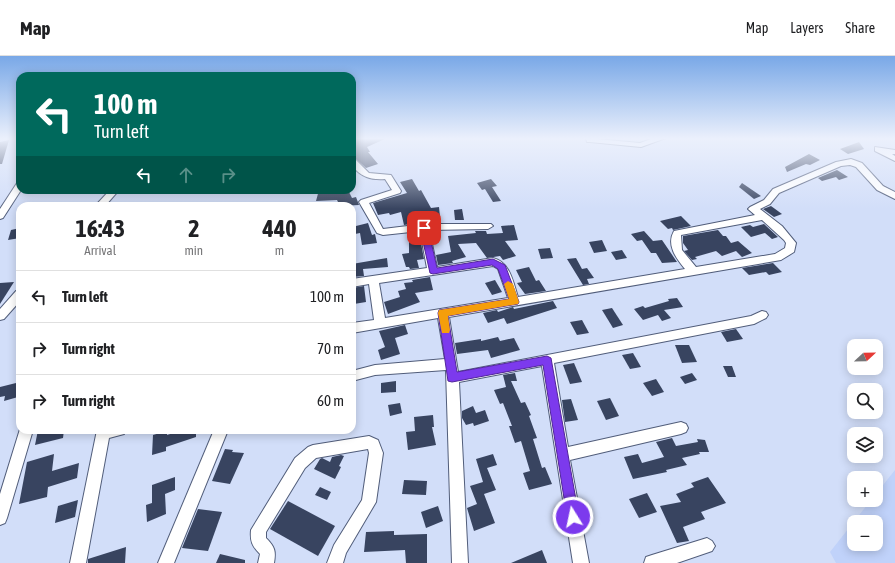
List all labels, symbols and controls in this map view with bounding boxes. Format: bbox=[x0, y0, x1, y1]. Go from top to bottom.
text: Map bbox=[20, 17, 51, 39]
text: Map bbox=[746, 20, 768, 36]
text: Layers bbox=[790, 20, 823, 36]
text: Share bbox=[845, 20, 875, 36]
icon: left bbox=[28, 88, 80, 140]
text: 100 m bbox=[94, 88, 157, 120]
text: Turn left bbox=[94, 121, 149, 142]
icon: left bbox=[133, 164, 155, 186]
icon: ahead bbox=[175, 164, 197, 186]
icon: right bbox=[217, 164, 239, 186]
pin bbox=[407, 211, 441, 245]
text: 16:43 bbox=[76, 215, 125, 242]
text: 2 bbox=[188, 215, 199, 242]
text: 440 bbox=[263, 215, 296, 242]
icon: arrive bbox=[413, 217, 435, 239]
text: Arrival bbox=[84, 243, 116, 258]
text: min bbox=[184, 243, 203, 258]
text: m bbox=[275, 243, 284, 258]
icon: left bbox=[28, 286, 50, 308]
text: Turn left bbox=[62, 288, 108, 305]
text: 100 m bbox=[310, 288, 344, 305]
icon: right bbox=[28, 338, 50, 360]
north arrow bbox=[847, 339, 883, 375]
map controls bbox=[847, 339, 883, 551]
text: Turn right bbox=[62, 340, 115, 357]
text: 70 m bbox=[317, 340, 344, 357]
button: search bbox=[847, 383, 883, 419]
icon: right bbox=[28, 390, 50, 412]
text: Turn right bbox=[62, 392, 115, 409]
text: 60 m bbox=[317, 392, 344, 409]
button: layers bbox=[847, 427, 883, 463]
button: + bbox=[847, 471, 883, 507]
position arrow bbox=[552, 496, 594, 538]
button: − bbox=[847, 515, 883, 551]

